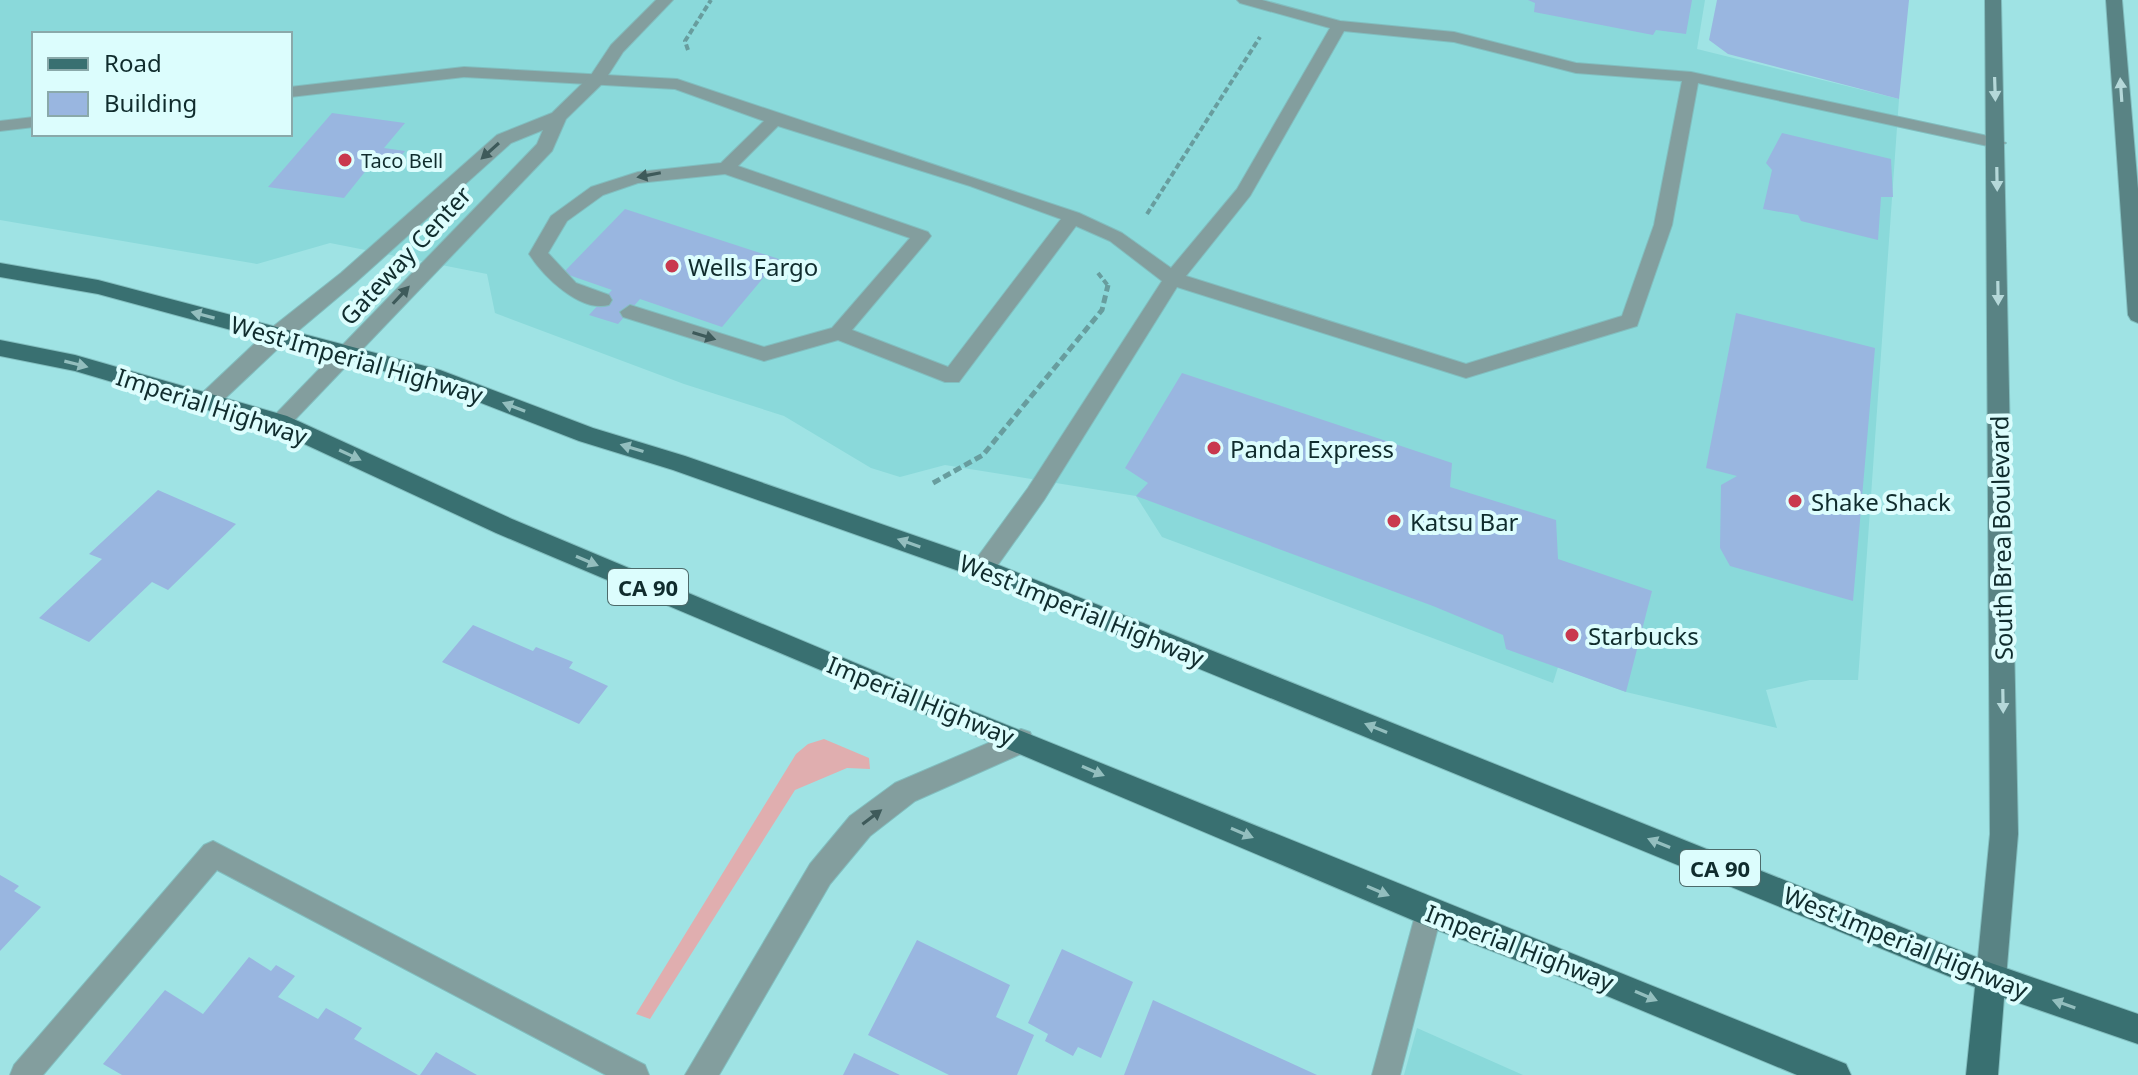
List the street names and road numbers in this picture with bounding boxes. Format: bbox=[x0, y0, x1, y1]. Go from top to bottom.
street label: Gateway Center bbox=[332, 178, 478, 332]
street label: West Imperial Highway bbox=[227, 307, 488, 411]
street label: Imperial Highway bbox=[112, 360, 312, 453]
street label: South Brea Boulevard bbox=[1982, 415, 2020, 661]
street label: West Imperial Highway bbox=[955, 546, 1210, 674]
road number: CA 90 bbox=[608, 569, 688, 605]
street label: Imperial Highway bbox=[823, 647, 1020, 753]
road number: CA 90 bbox=[1680, 850, 1760, 886]
street label: West Imperial Highway bbox=[1779, 878, 2034, 1006]
street label: Imperial Highway bbox=[1421, 896, 1620, 998]

